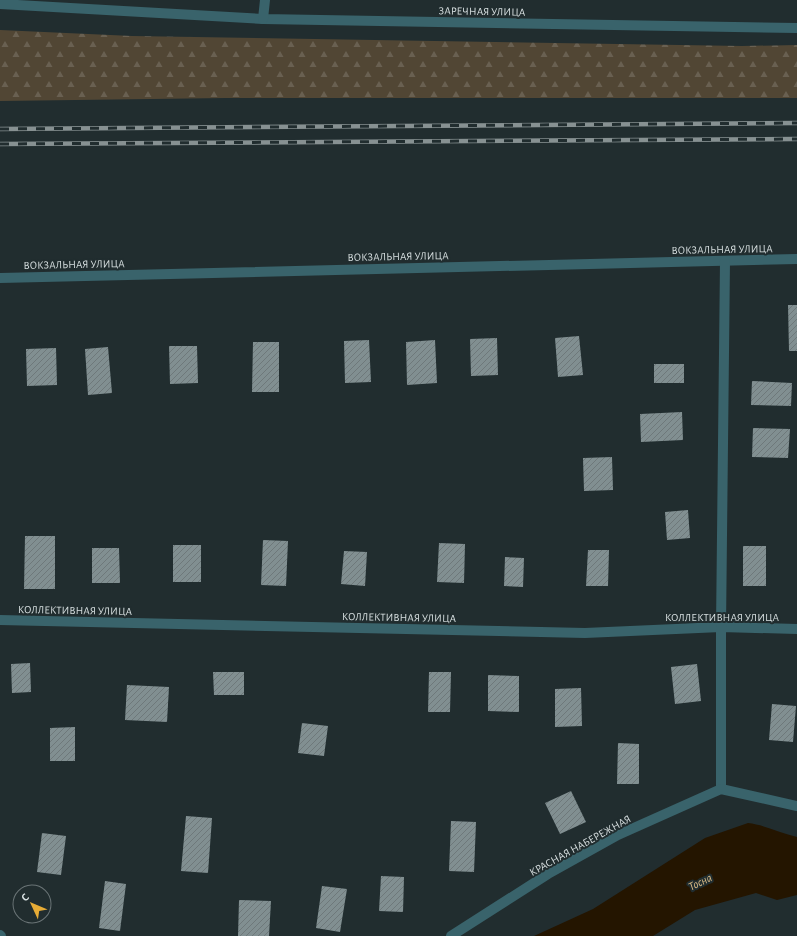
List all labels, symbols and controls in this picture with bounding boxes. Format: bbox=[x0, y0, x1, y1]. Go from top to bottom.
street label: ЗАРЕЧНАЯ УЛИЦА bbox=[439, 5, 526, 18]
street label: ВОКЗАЛЬНАЯ УЛИЦА bbox=[671, 243, 773, 256]
street label: ВОКЗАЛЬНАЯ УЛИЦА bbox=[347, 250, 449, 263]
street label: ВОКЗАЛЬНАЯ УЛИЦА bbox=[23, 258, 125, 271]
street label: КОЛЛЕКТИВНАЯ УЛИЦА bbox=[18, 604, 133, 617]
street label: КОЛЛЕКТИВНАЯ УЛИЦА bbox=[342, 611, 457, 624]
street label: КОЛЛЕКТИВНАЯ УЛИЦА bbox=[665, 612, 780, 623]
street label: КРАСНАЯ НАБЕРЕЖНАЯ bbox=[528, 813, 633, 878]
water label: Тосна bbox=[686, 871, 714, 893]
north arrow bbox=[12, 884, 52, 924]
text: С bbox=[19, 891, 31, 903]

